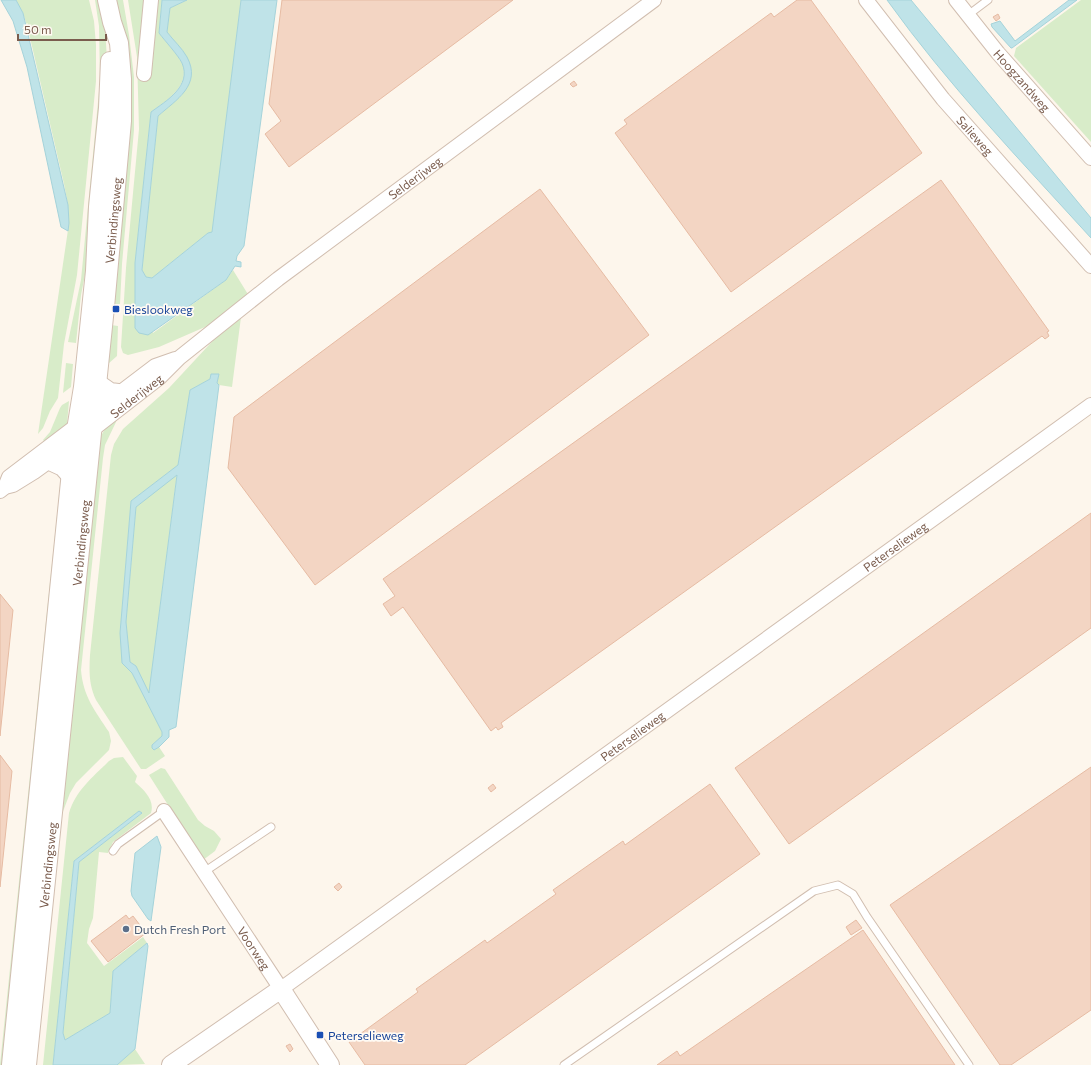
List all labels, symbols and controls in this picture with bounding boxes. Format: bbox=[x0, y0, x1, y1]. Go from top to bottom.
scale bar bbox=[18, 16, 106, 42]
text: 50 m bbox=[24, 22, 52, 36]
street label: Hoogzandweg bbox=[991, 46, 1054, 115]
street label: Salieweg bbox=[954, 113, 997, 158]
street label: Selderijweg bbox=[385, 153, 445, 202]
street label: Verbindingsweg bbox=[102, 176, 124, 264]
place label: Bieslookweg bbox=[124, 302, 193, 316]
marker: Bieslookweg bbox=[111, 304, 121, 314]
street label: Selderijweg bbox=[107, 371, 166, 420]
street label: Verbindingsweg bbox=[69, 498, 92, 587]
street label: Peterselieweg bbox=[860, 518, 930, 574]
street label: Peterselieweg bbox=[597, 708, 667, 764]
street label: Verbindingsweg bbox=[36, 821, 59, 909]
place label: Dutch Fresh Port bbox=[134, 922, 226, 936]
marker: Dutch Fresh Port bbox=[121, 924, 131, 934]
street label: Voorweg bbox=[235, 924, 274, 973]
place label: Peterselieweg bbox=[328, 1028, 404, 1042]
marker: Peterselieweg bbox=[315, 1030, 325, 1040]

